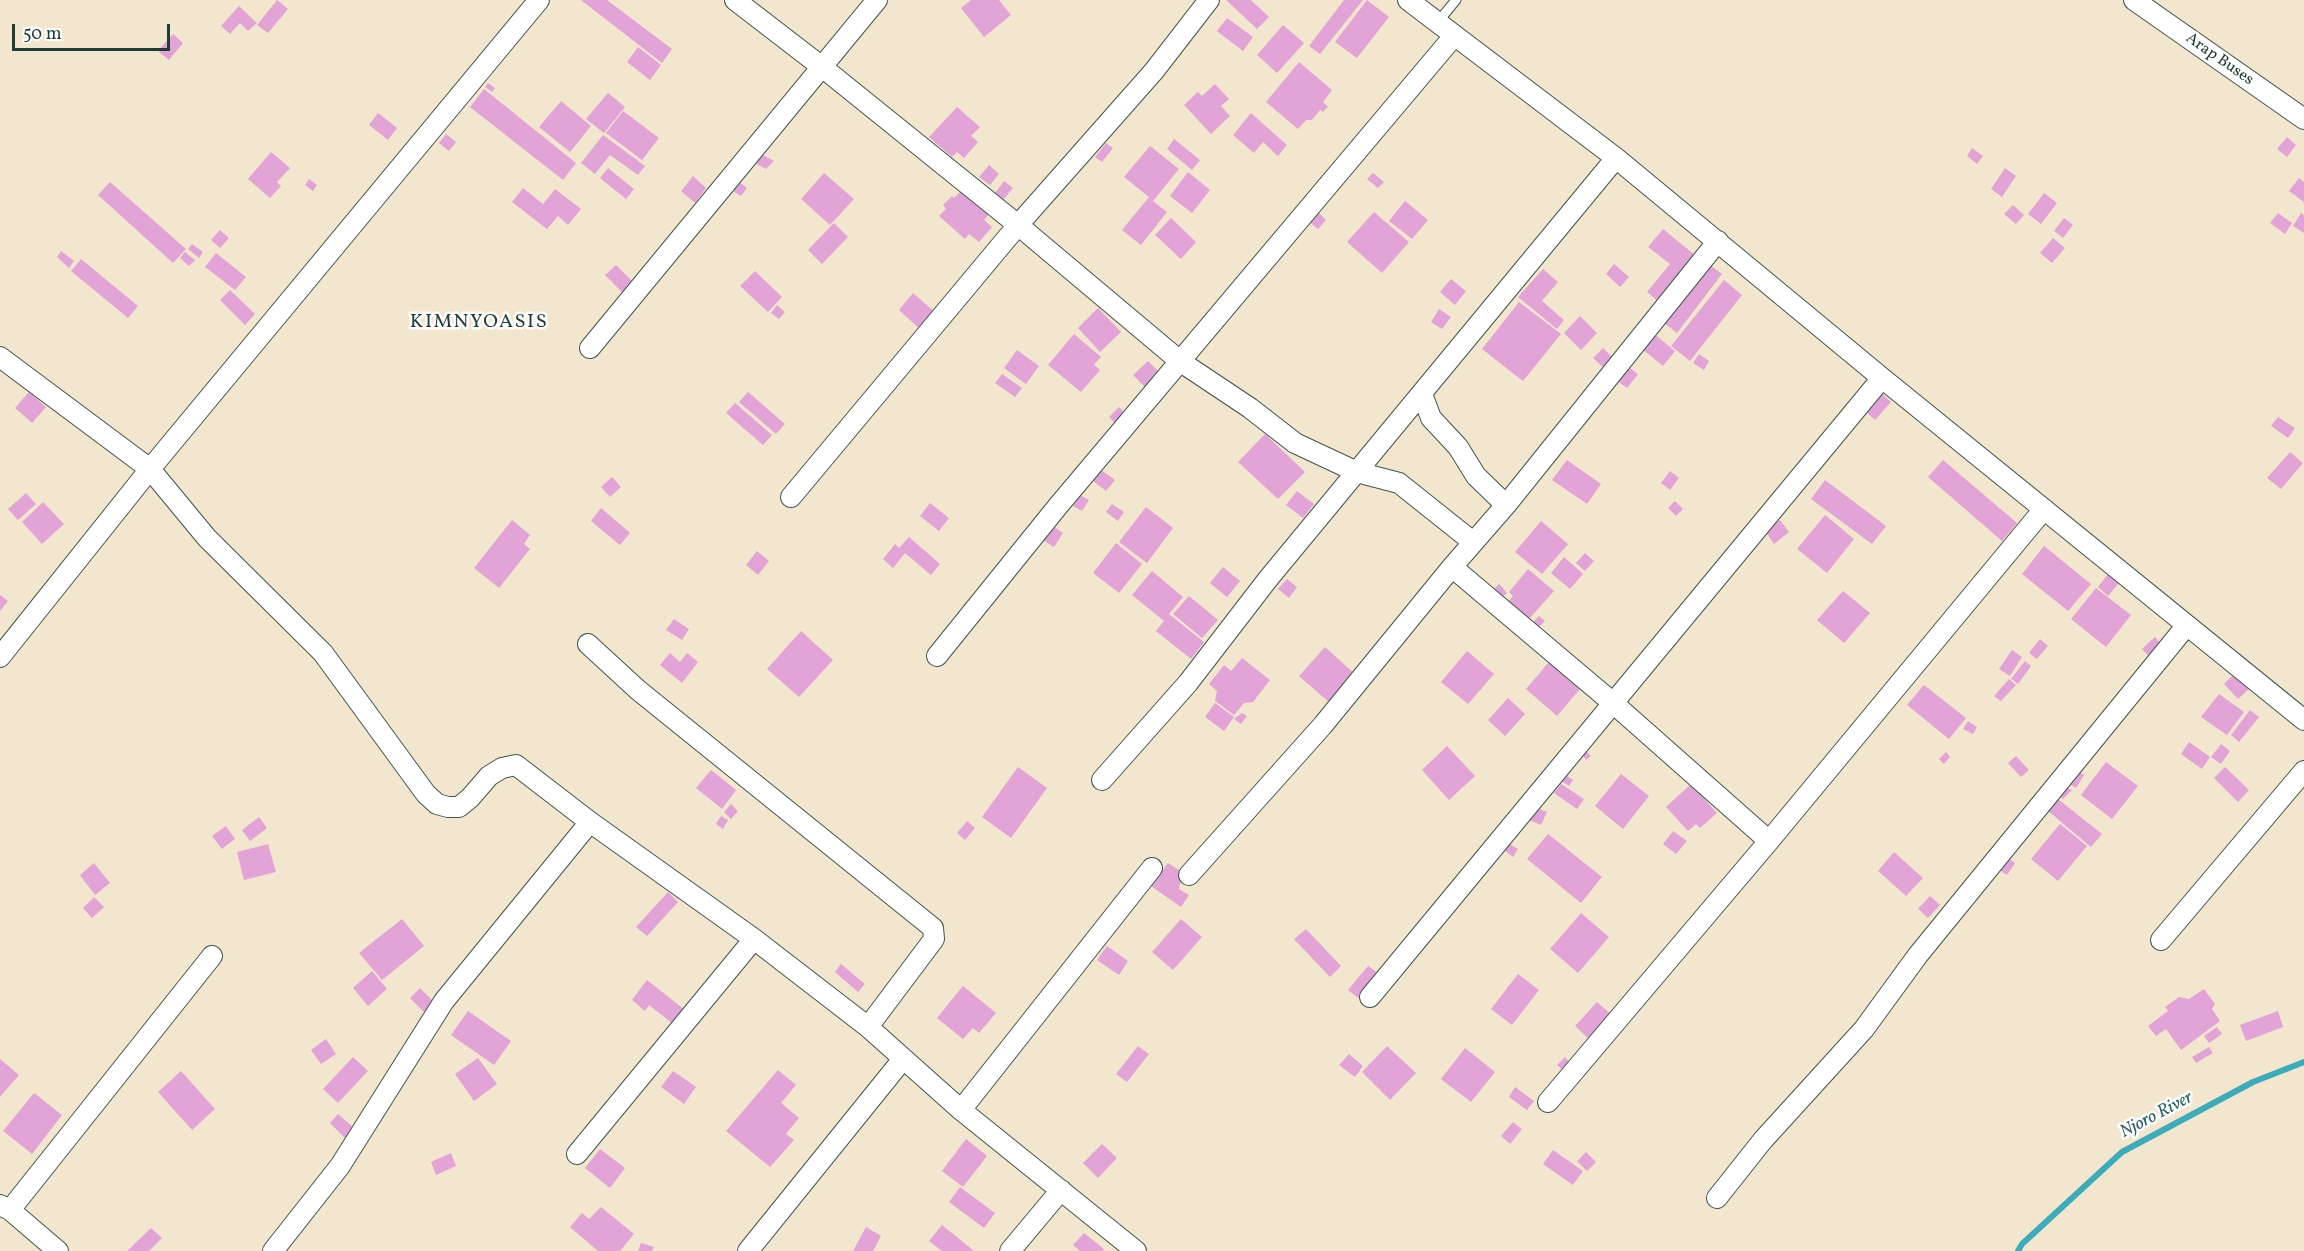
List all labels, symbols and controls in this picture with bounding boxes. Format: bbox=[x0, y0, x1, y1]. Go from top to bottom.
scale bar bbox=[15, 12, 172, 50]
text: 50 m bbox=[23, 22, 62, 47]
street label: Arap Buses bbox=[2181, 30, 2257, 90]
district label: KIMNYOASIS bbox=[410, 311, 548, 335]
water label: Njoro River bbox=[2117, 1088, 2197, 1144]

